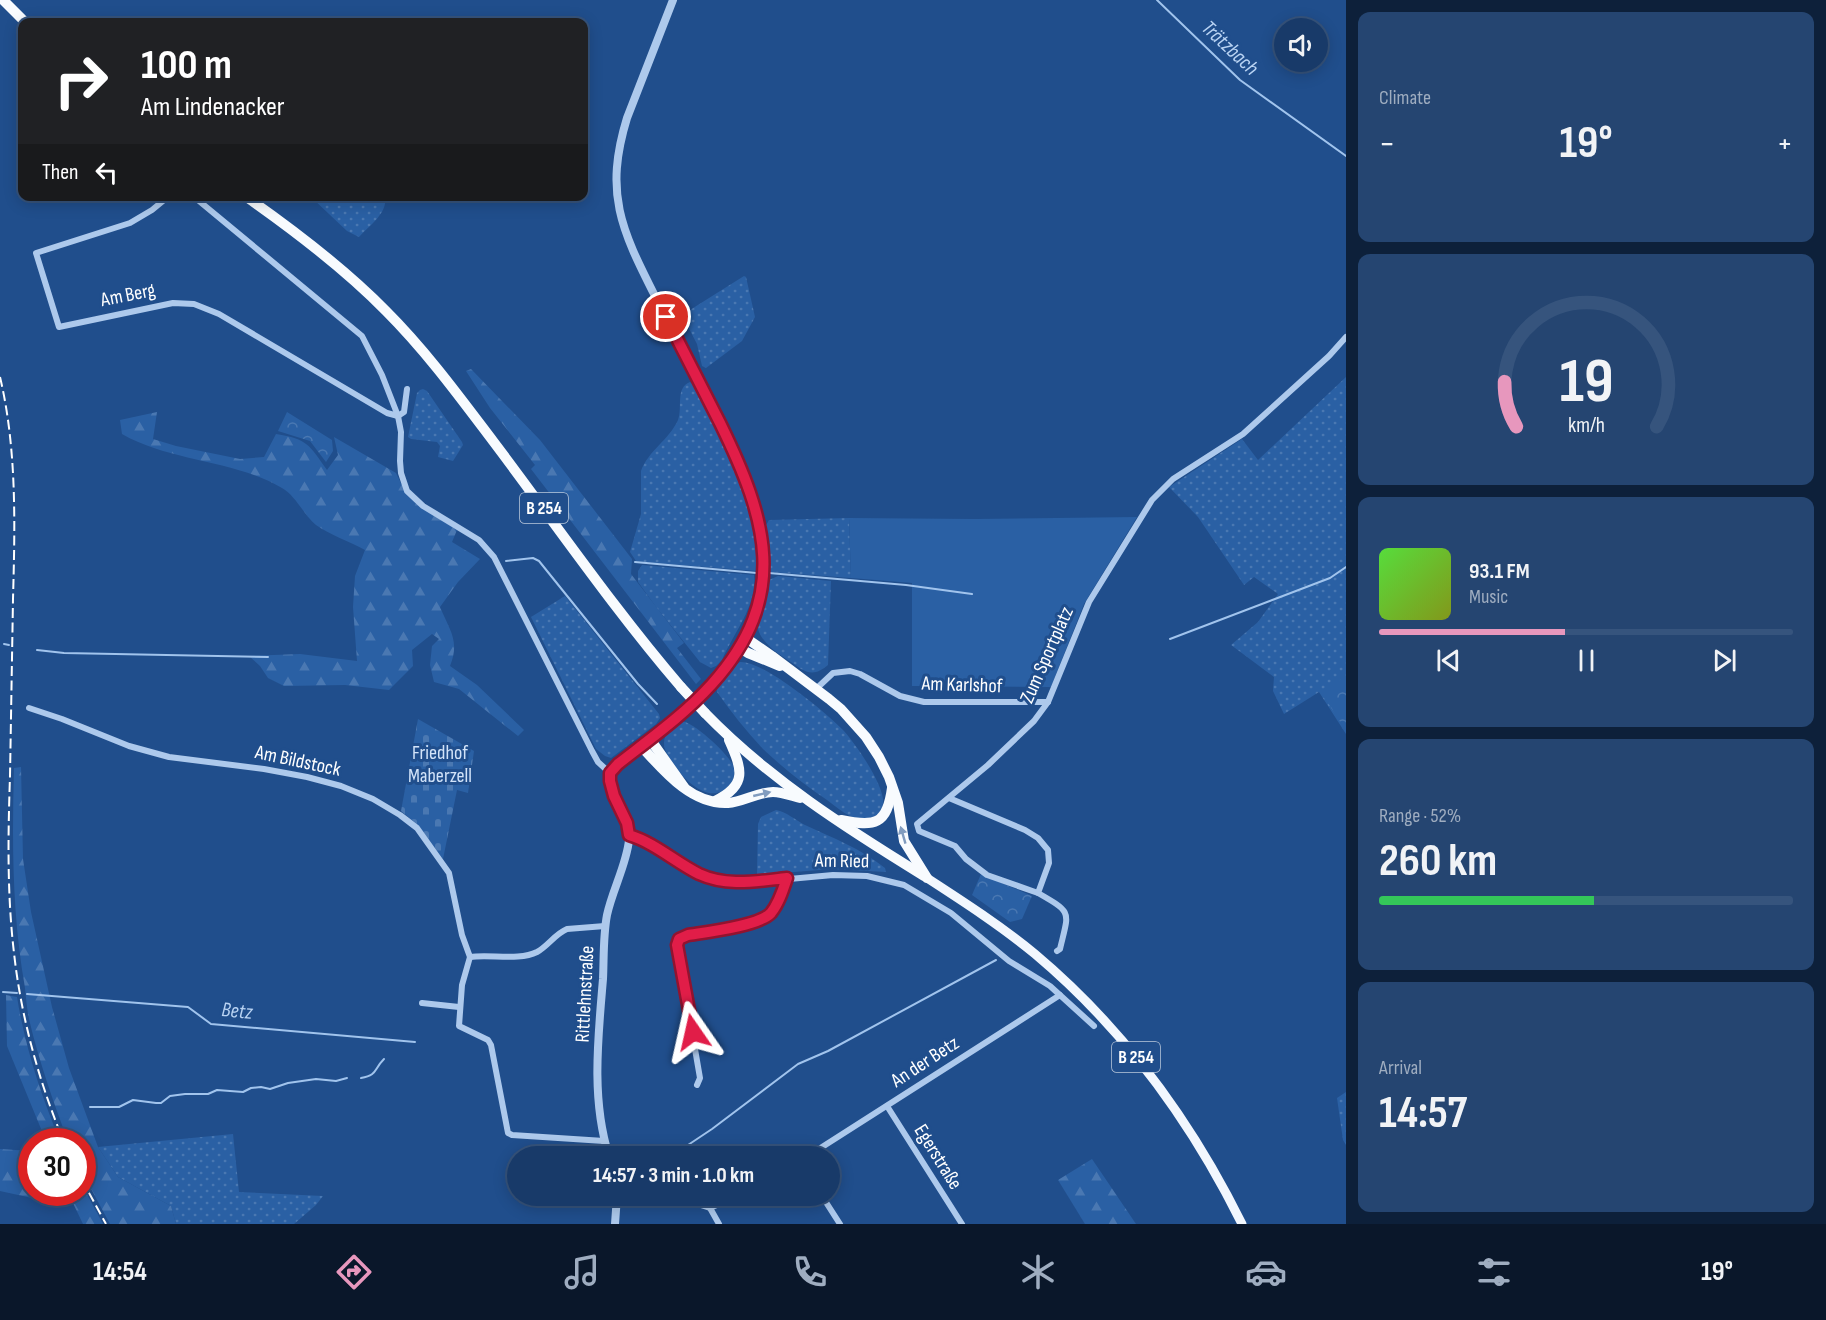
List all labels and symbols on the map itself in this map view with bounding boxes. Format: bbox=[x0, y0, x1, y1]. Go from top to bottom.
water label: Trätzbach bbox=[1196, 15, 1264, 81]
street label: Am Berg bbox=[98, 278, 157, 312]
pin bbox=[640, 291, 691, 342]
road number: B 254 bbox=[520, 493, 568, 523]
street label: Zum Sportplatz bbox=[1015, 603, 1079, 707]
street label: Am Karlshof bbox=[920, 672, 1003, 698]
street label: Am Bildstock bbox=[252, 740, 343, 782]
park label: Friedhof Maberzell bbox=[408, 741, 472, 788]
one-way arrow bbox=[752, 789, 771, 799]
one-way arrow bbox=[898, 826, 908, 844]
street label: Am Ried bbox=[814, 849, 869, 873]
street label: Rittlehnstraße bbox=[570, 945, 600, 1043]
water label: Betz bbox=[220, 997, 254, 1025]
position arrow bbox=[661, 1000, 725, 1064]
street label: An der Betz bbox=[886, 1031, 964, 1093]
road number: B 254 bbox=[1112, 1042, 1160, 1072]
street label: Egerstraße bbox=[909, 1120, 967, 1194]
speed limit sign: 30 bbox=[18, 1128, 96, 1206]

